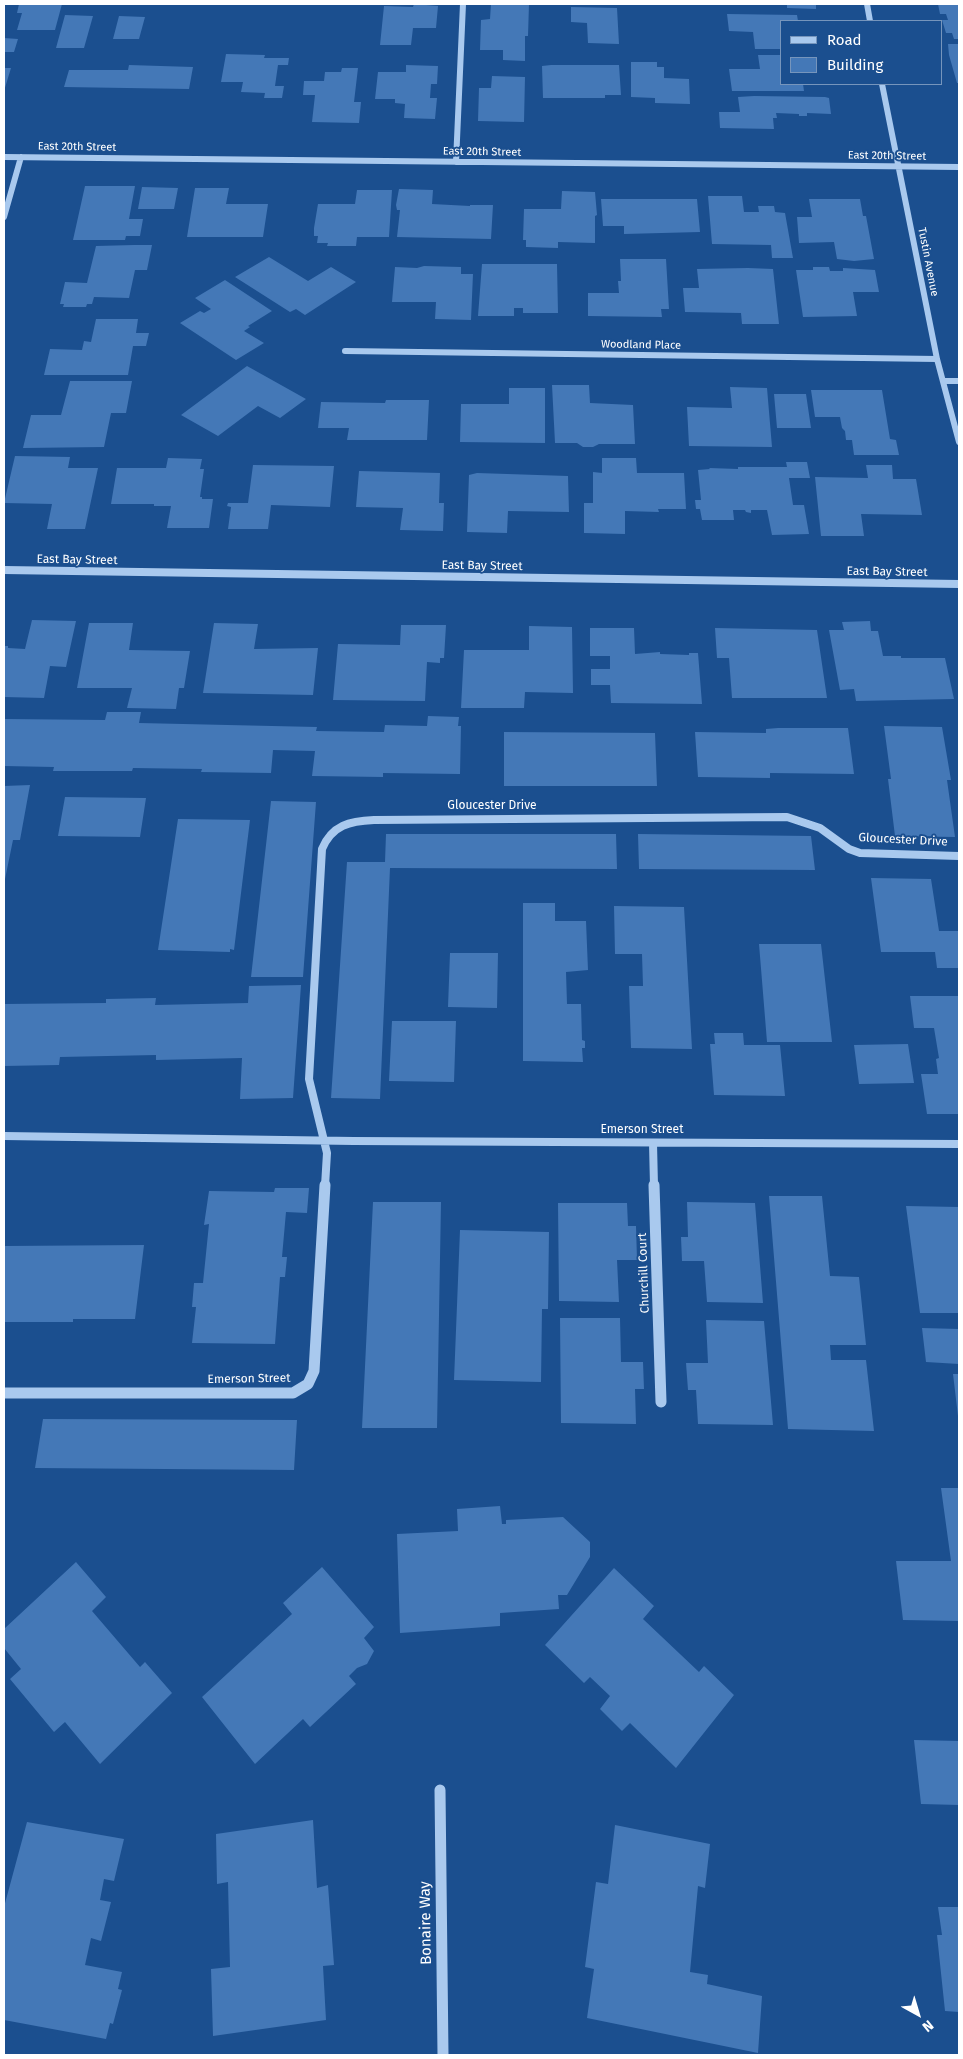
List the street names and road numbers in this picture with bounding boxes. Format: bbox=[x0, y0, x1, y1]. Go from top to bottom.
street label: East 20th Street bbox=[38, 140, 116, 154]
street label: East 20th Street bbox=[443, 145, 521, 159]
street label: East 20th Street bbox=[848, 149, 926, 163]
street label: Tustin Avenue bbox=[915, 227, 941, 297]
street label: Woodland Place bbox=[601, 338, 681, 352]
street label: East Bay Street bbox=[36, 552, 118, 568]
street label: East Bay Street bbox=[441, 558, 523, 574]
street label: East Bay Street bbox=[846, 564, 928, 580]
street label: Gloucester Drive bbox=[447, 799, 537, 813]
street label: Gloucester Drive bbox=[858, 830, 948, 850]
street label: Emerson Street bbox=[601, 1123, 683, 1137]
street label: Churchill Court bbox=[635, 1232, 653, 1314]
street label: Emerson Street bbox=[207, 1371, 291, 1387]
street label: Bonaire Way bbox=[416, 1881, 436, 1965]

